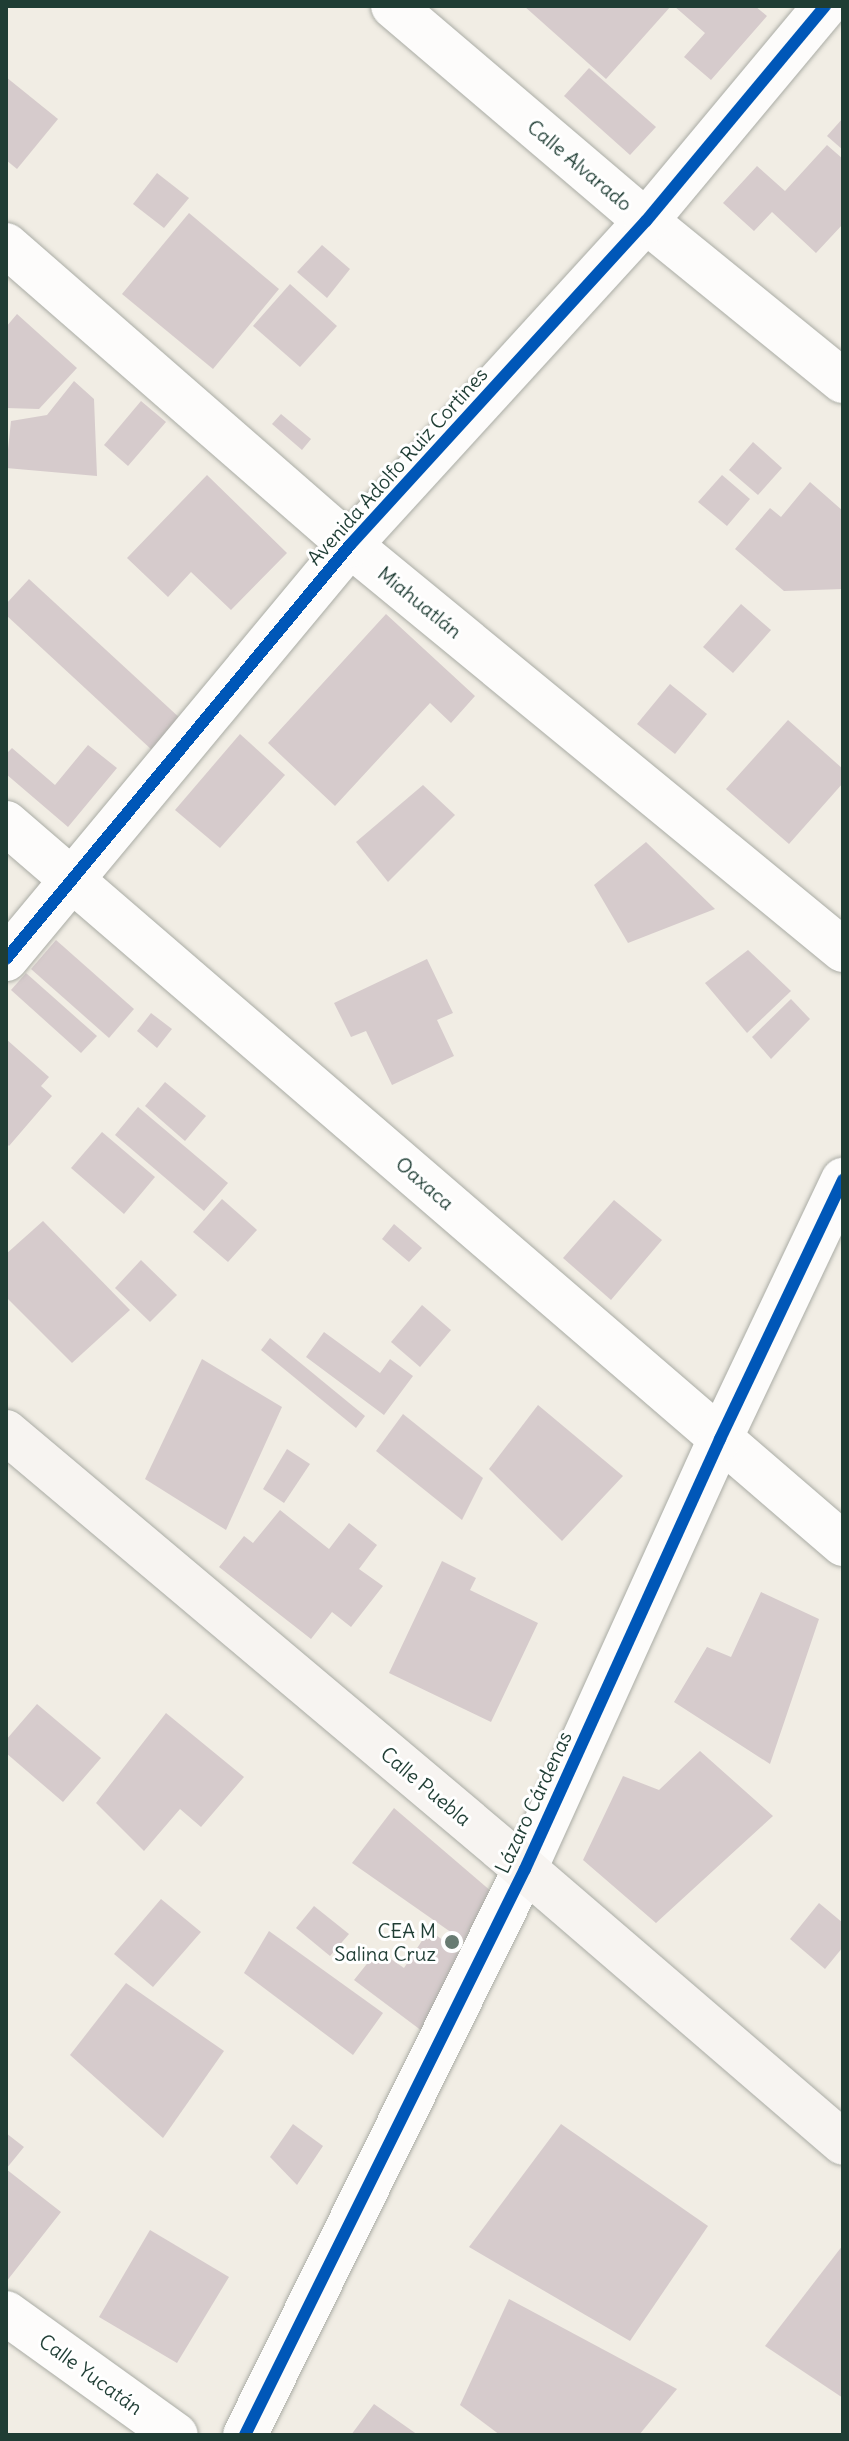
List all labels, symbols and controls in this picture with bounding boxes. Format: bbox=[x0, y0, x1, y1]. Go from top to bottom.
street label: Calle Alvarado bbox=[523, 114, 637, 216]
street label: Avenida Adolfo Ruiz Cortines bbox=[302, 362, 492, 570]
street label: Miahuatlán bbox=[373, 561, 467, 643]
street label: Oaxaca bbox=[391, 1151, 459, 1215]
street label: Lázaro Cárdenas bbox=[490, 1727, 576, 1877]
street label: Calle Puebla bbox=[376, 1741, 476, 1831]
place label: CEA M Salina Cruz bbox=[334, 1918, 436, 1965]
marker: CEA M Salina Cruz bbox=[443, 1933, 461, 1951]
street label: Calle Yucatán bbox=[35, 2329, 147, 2419]

